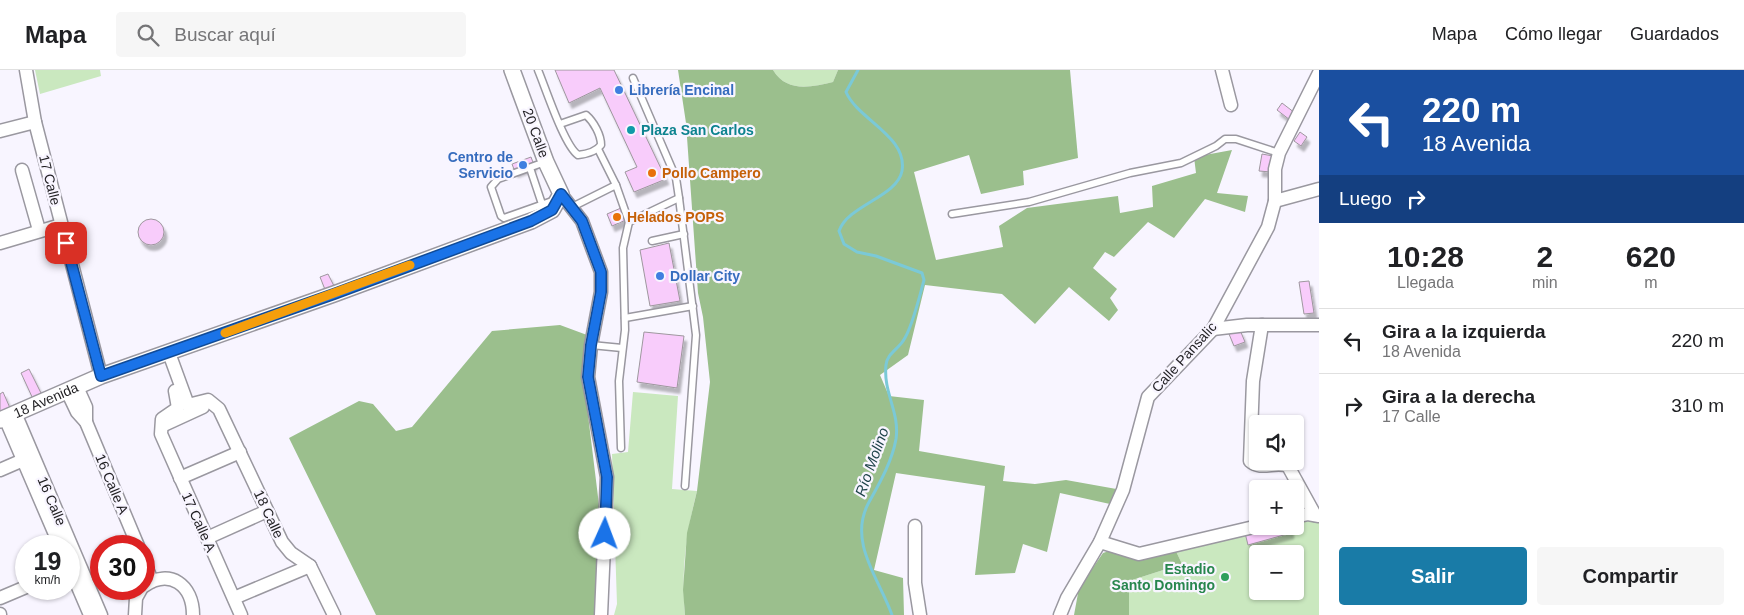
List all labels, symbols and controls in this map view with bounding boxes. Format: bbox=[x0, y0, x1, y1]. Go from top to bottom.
search box bbox=[116, 12, 466, 57]
text: Mapa bbox=[25, 21, 86, 48]
icon: search bbox=[134, 21, 162, 49]
text: Buscar aquí bbox=[174, 24, 276, 45]
text: Mapa bbox=[1432, 24, 1477, 44]
text: Cómo llegar bbox=[1505, 24, 1602, 44]
text: Guardados bbox=[1630, 24, 1719, 44]
place label: Librería Encinal bbox=[629, 82, 734, 98]
marker: Librería Encinal bbox=[613, 84, 625, 96]
icon: left bbox=[1339, 90, 1404, 155]
text: 220 m bbox=[1422, 90, 1521, 129]
street label: 20 Calle bbox=[520, 106, 552, 160]
place label: Plaza San Carlos bbox=[641, 122, 754, 138]
marker: Plaza San Carlos bbox=[625, 124, 637, 136]
text: 18 Avenida bbox=[1422, 131, 1530, 156]
place label: Centro de Servicio bbox=[448, 149, 513, 181]
street label: 17 Calle bbox=[36, 153, 64, 207]
marker: Centro de Servicio bbox=[517, 159, 529, 171]
place label: Pollo Campero bbox=[662, 165, 761, 181]
marker: Pollo Campero bbox=[646, 167, 658, 179]
icon: right bbox=[1402, 185, 1430, 213]
text: Luego bbox=[1339, 188, 1392, 209]
place label: Helados POPS bbox=[627, 209, 724, 225]
marker: Helados POPS bbox=[611, 211, 623, 223]
pin bbox=[45, 222, 87, 264]
icon: arrive bbox=[52, 229, 80, 257]
text: 10:28 bbox=[1387, 240, 1464, 273]
text: 2 bbox=[1536, 240, 1553, 273]
text: 620 bbox=[1626, 240, 1676, 273]
place label: Dollar City bbox=[670, 268, 740, 284]
marker: Dollar City bbox=[654, 270, 666, 282]
text: Llegada bbox=[1397, 274, 1454, 291]
text: min bbox=[1532, 274, 1558, 291]
text: m bbox=[1644, 274, 1657, 291]
street label: Calle Pansalic bbox=[1148, 319, 1220, 395]
text: Gira a la izquierda bbox=[1382, 321, 1546, 342]
icon: left bbox=[1339, 327, 1367, 355]
text: 220 m bbox=[1671, 330, 1724, 351]
text: 18 Avenida bbox=[1382, 343, 1461, 360]
street label: 18 Avenida bbox=[11, 379, 81, 421]
text: Gira a la derecha bbox=[1382, 386, 1535, 407]
icon: right bbox=[1339, 392, 1367, 420]
text: 310 m bbox=[1671, 395, 1724, 416]
text: 17 Calle bbox=[1382, 408, 1441, 425]
map controls bbox=[1249, 415, 1304, 600]
button: sound bbox=[1249, 415, 1304, 470]
water label: Río Molino bbox=[851, 425, 892, 498]
street label: 16 Calle A bbox=[92, 451, 132, 517]
street label: 16 Calle bbox=[35, 474, 69, 528]
button: + bbox=[1249, 480, 1304, 535]
street label: 18 Calle bbox=[251, 487, 287, 541]
street label: 17 Calle A bbox=[179, 490, 220, 555]
position arrow bbox=[578, 507, 630, 559]
speed limit sign: 30 bbox=[90, 535, 155, 600]
button: − bbox=[1249, 545, 1304, 600]
text: 19 bbox=[34, 547, 61, 575]
button: Salir bbox=[1339, 547, 1527, 605]
button: Compartir bbox=[1537, 547, 1724, 605]
place label: Estadio Santo Domingo bbox=[1112, 561, 1215, 593]
marker: Estadio Santo Domingo bbox=[1219, 571, 1231, 583]
text: km/h bbox=[34, 573, 61, 587]

